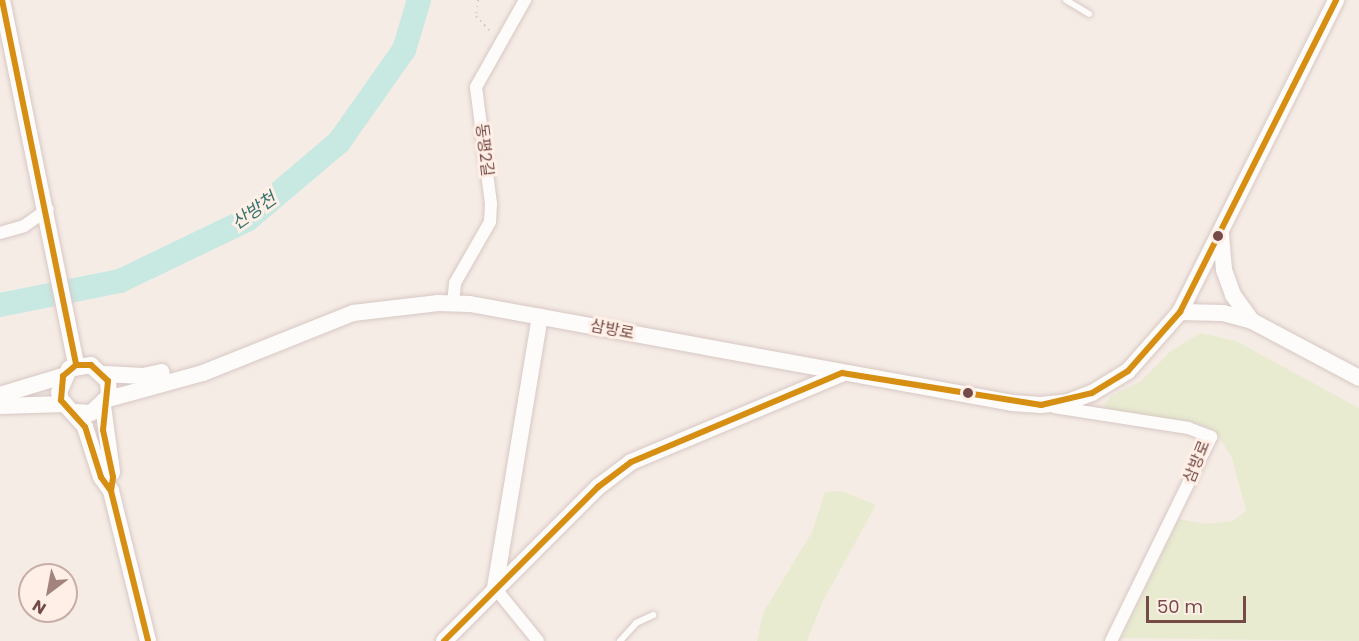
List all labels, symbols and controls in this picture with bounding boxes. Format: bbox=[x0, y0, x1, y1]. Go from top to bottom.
street label: 동평2길 bbox=[471, 122, 497, 178]
water label: 산방천 bbox=[227, 188, 281, 234]
unlabelled marker bbox=[1212, 230, 1224, 242]
street label: 삼방로 bbox=[588, 316, 636, 344]
unlabelled marker bbox=[962, 387, 974, 399]
street label: 삼방로 bbox=[1180, 438, 1214, 486]
north arrow bbox=[18, 563, 78, 623]
scale bar bbox=[1149, 584, 1250, 622]
text: N bbox=[28, 594, 50, 620]
text: 50 m bbox=[1157, 594, 1203, 619]

